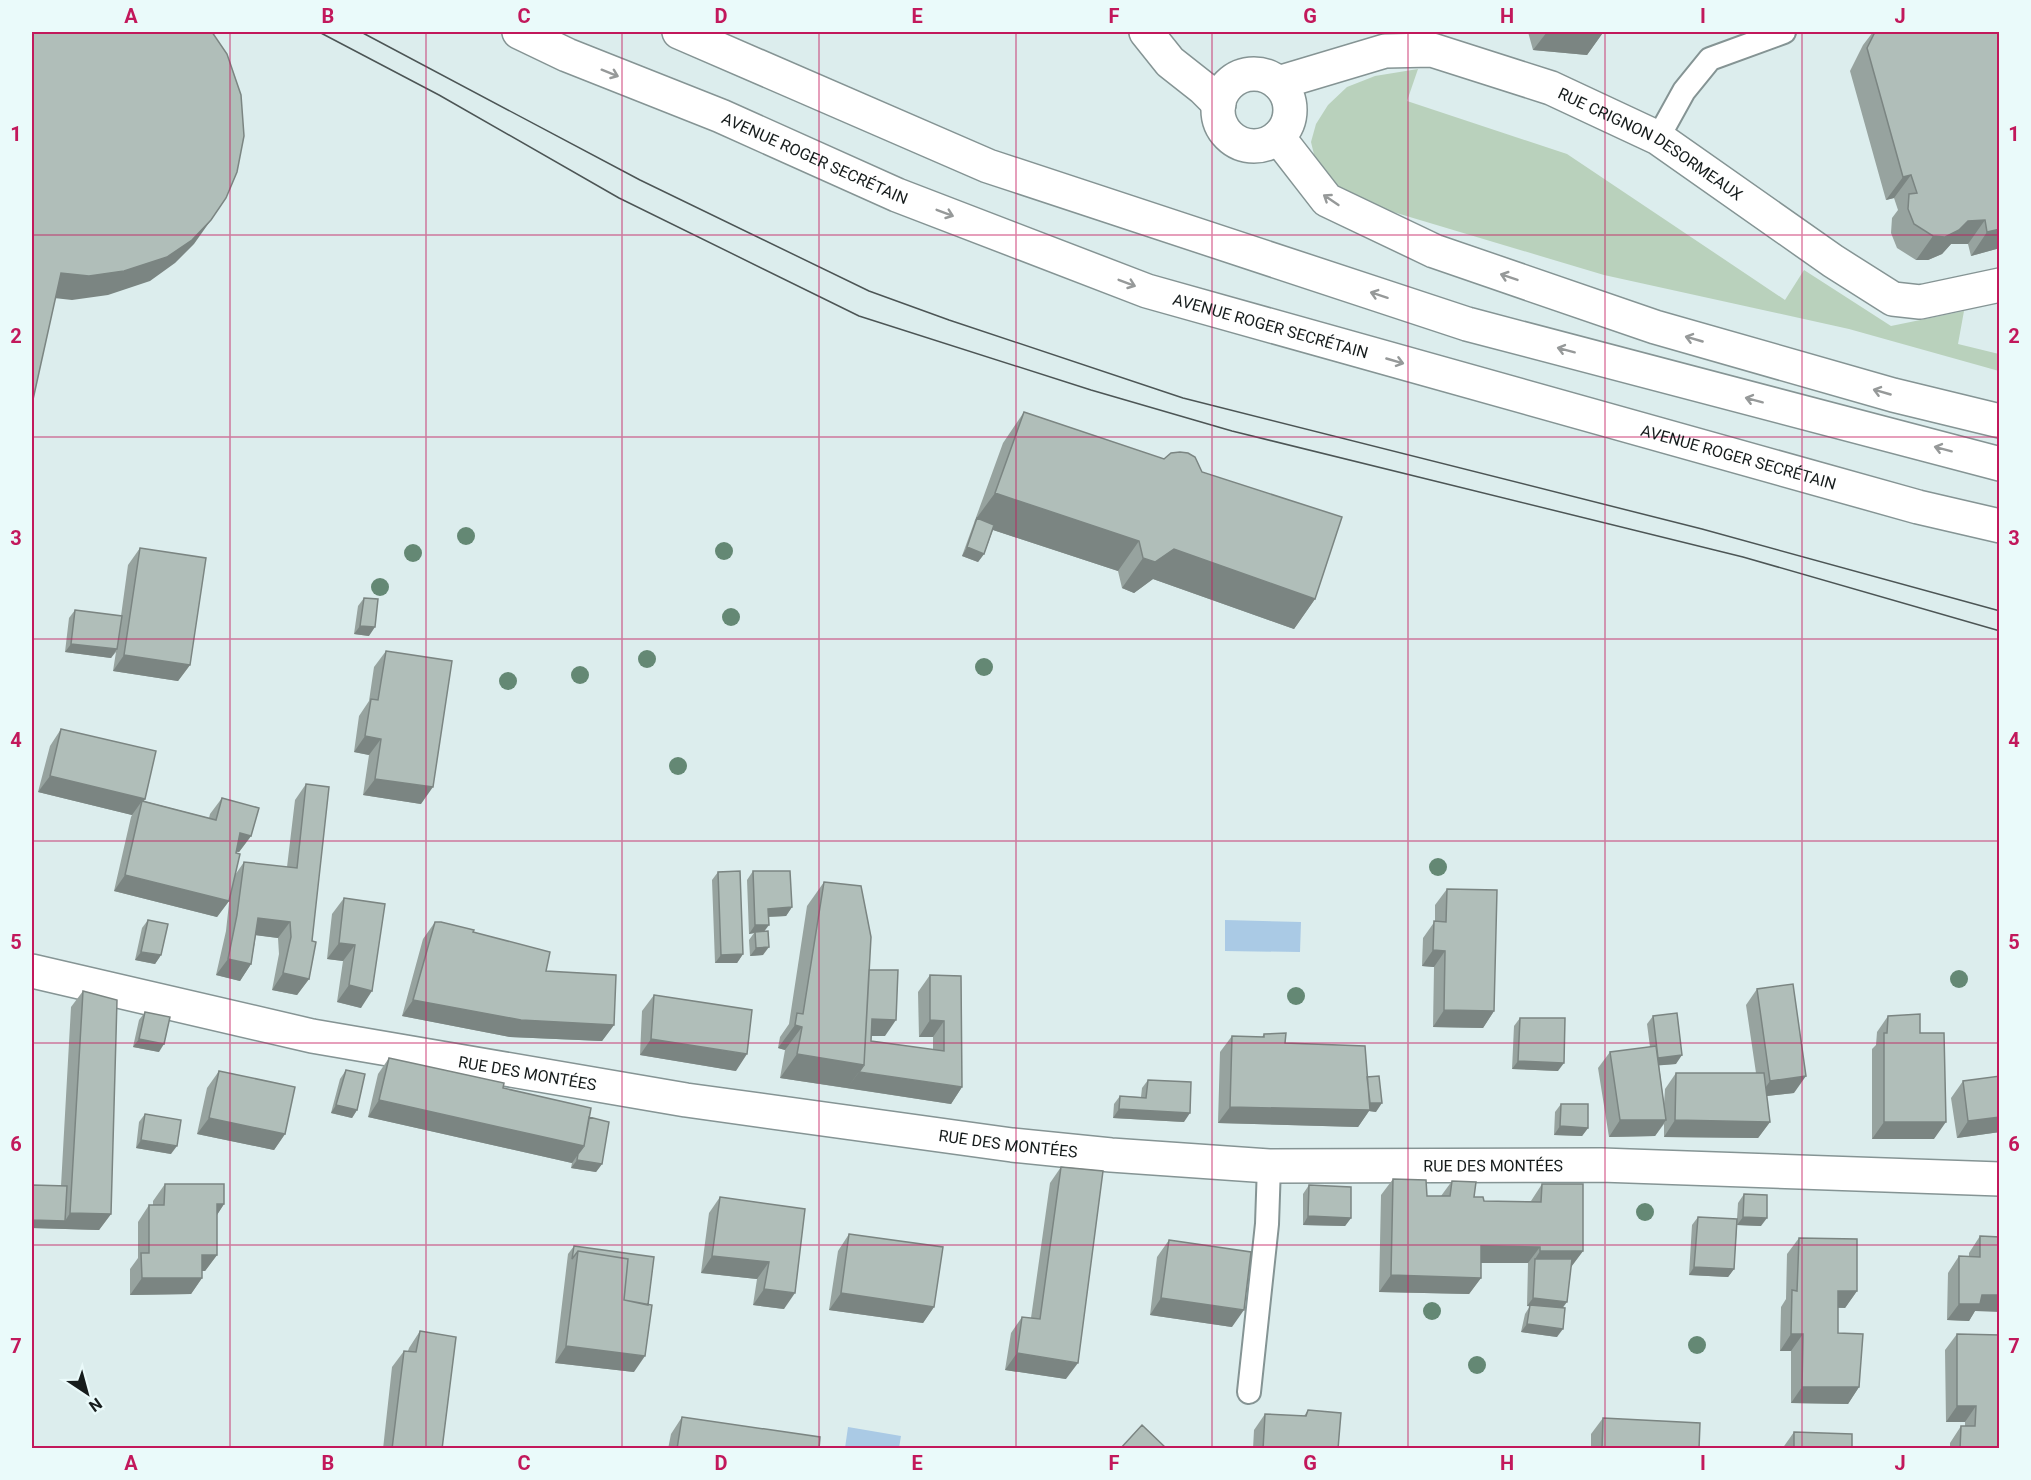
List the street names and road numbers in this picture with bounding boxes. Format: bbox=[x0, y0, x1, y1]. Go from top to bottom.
street label: RUE CRIGNON DESORMEAUX bbox=[1555, 83, 1746, 204]
street label: AVENUE ROGER SECRÉTAIN bbox=[719, 108, 911, 208]
street label: AVENUE ROGER SECRÉTAIN bbox=[1171, 289, 1370, 362]
street label: AVENUE ROGER SECRÉTAIN bbox=[1639, 420, 1838, 493]
street label: RUE DES MONTÉES bbox=[457, 1052, 598, 1094]
street label: RUE DES MONTÉES bbox=[938, 1125, 1079, 1161]
street label: RUE DES MONTÉES bbox=[1423, 1156, 1563, 1175]

